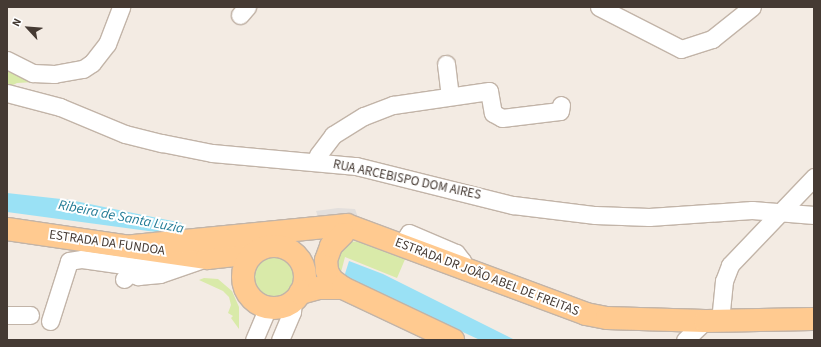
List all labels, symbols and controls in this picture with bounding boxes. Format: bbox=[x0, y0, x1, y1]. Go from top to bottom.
north arrow bbox=[8, 8, 48, 48]
text: N bbox=[8, 16, 25, 29]
street label: RUA ARCEBISPO DOM AIRES bbox=[332, 157, 482, 203]
water label: Ribeira de Santa Luzia bbox=[57, 197, 185, 237]
street label: ESTRADA DA FUNDOA bbox=[48, 227, 166, 259]
street label: ESTRADA DR JOÃO ABEL DE FREITAS bbox=[393, 235, 581, 319]

